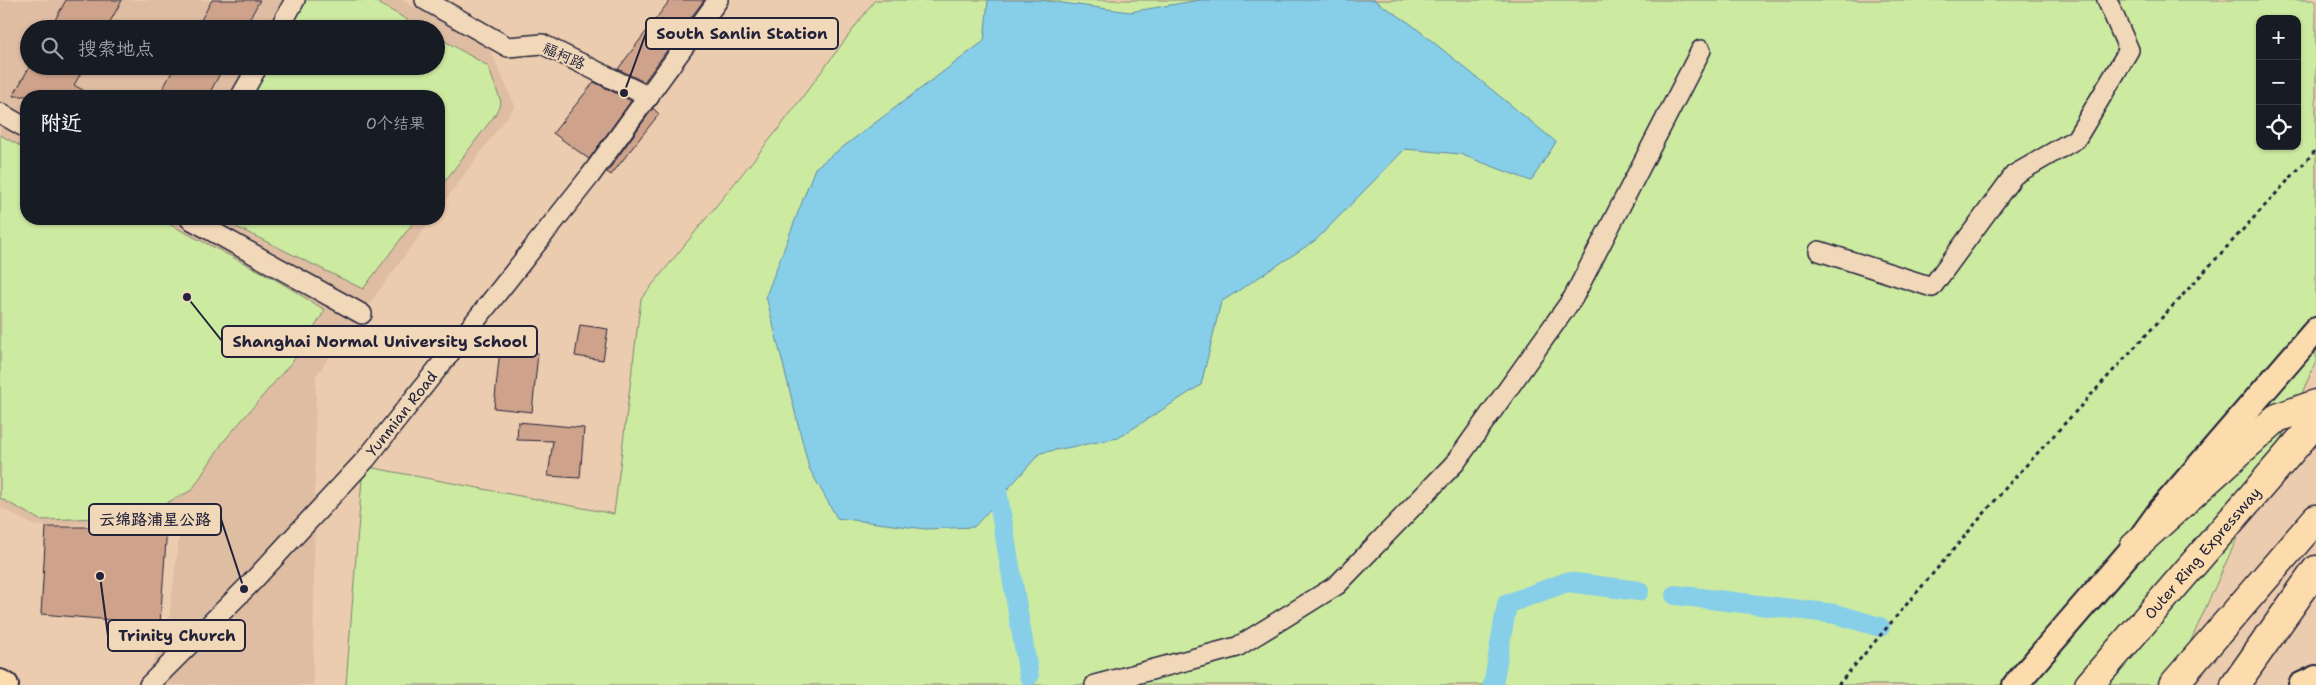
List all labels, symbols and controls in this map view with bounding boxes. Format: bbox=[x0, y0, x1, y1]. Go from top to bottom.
map controls bbox=[2256, 15, 2301, 150]
button: + bbox=[2256, 15, 2301, 60]
callout: South Sanlin Station bbox=[646, 18, 838, 49]
search box bbox=[20, 20, 445, 75]
text: South Sanlin Station bbox=[656, 23, 828, 44]
icon: search bbox=[38, 34, 66, 62]
text: 搜索地点 bbox=[78, 36, 154, 61]
street label: 福柯路 bbox=[539, 38, 589, 74]
button: − bbox=[2256, 60, 2301, 105]
button: locate bbox=[2256, 105, 2301, 150]
text: 附近 bbox=[40, 109, 82, 137]
text: 0个结果 bbox=[366, 113, 425, 134]
callout: Shanghai Normal University School bbox=[222, 326, 537, 357]
text: Shanghai Normal University School bbox=[232, 331, 528, 352]
street label: Yunmian Road bbox=[362, 367, 442, 461]
street label: Outer Ring Expressway bbox=[2140, 483, 2265, 624]
callout: 云绵路浦星公路 bbox=[89, 504, 221, 535]
text: 云绵路浦星公路 bbox=[99, 509, 211, 530]
callout: Trinity Church bbox=[108, 620, 245, 651]
text: Trinity Church bbox=[118, 625, 236, 646]

